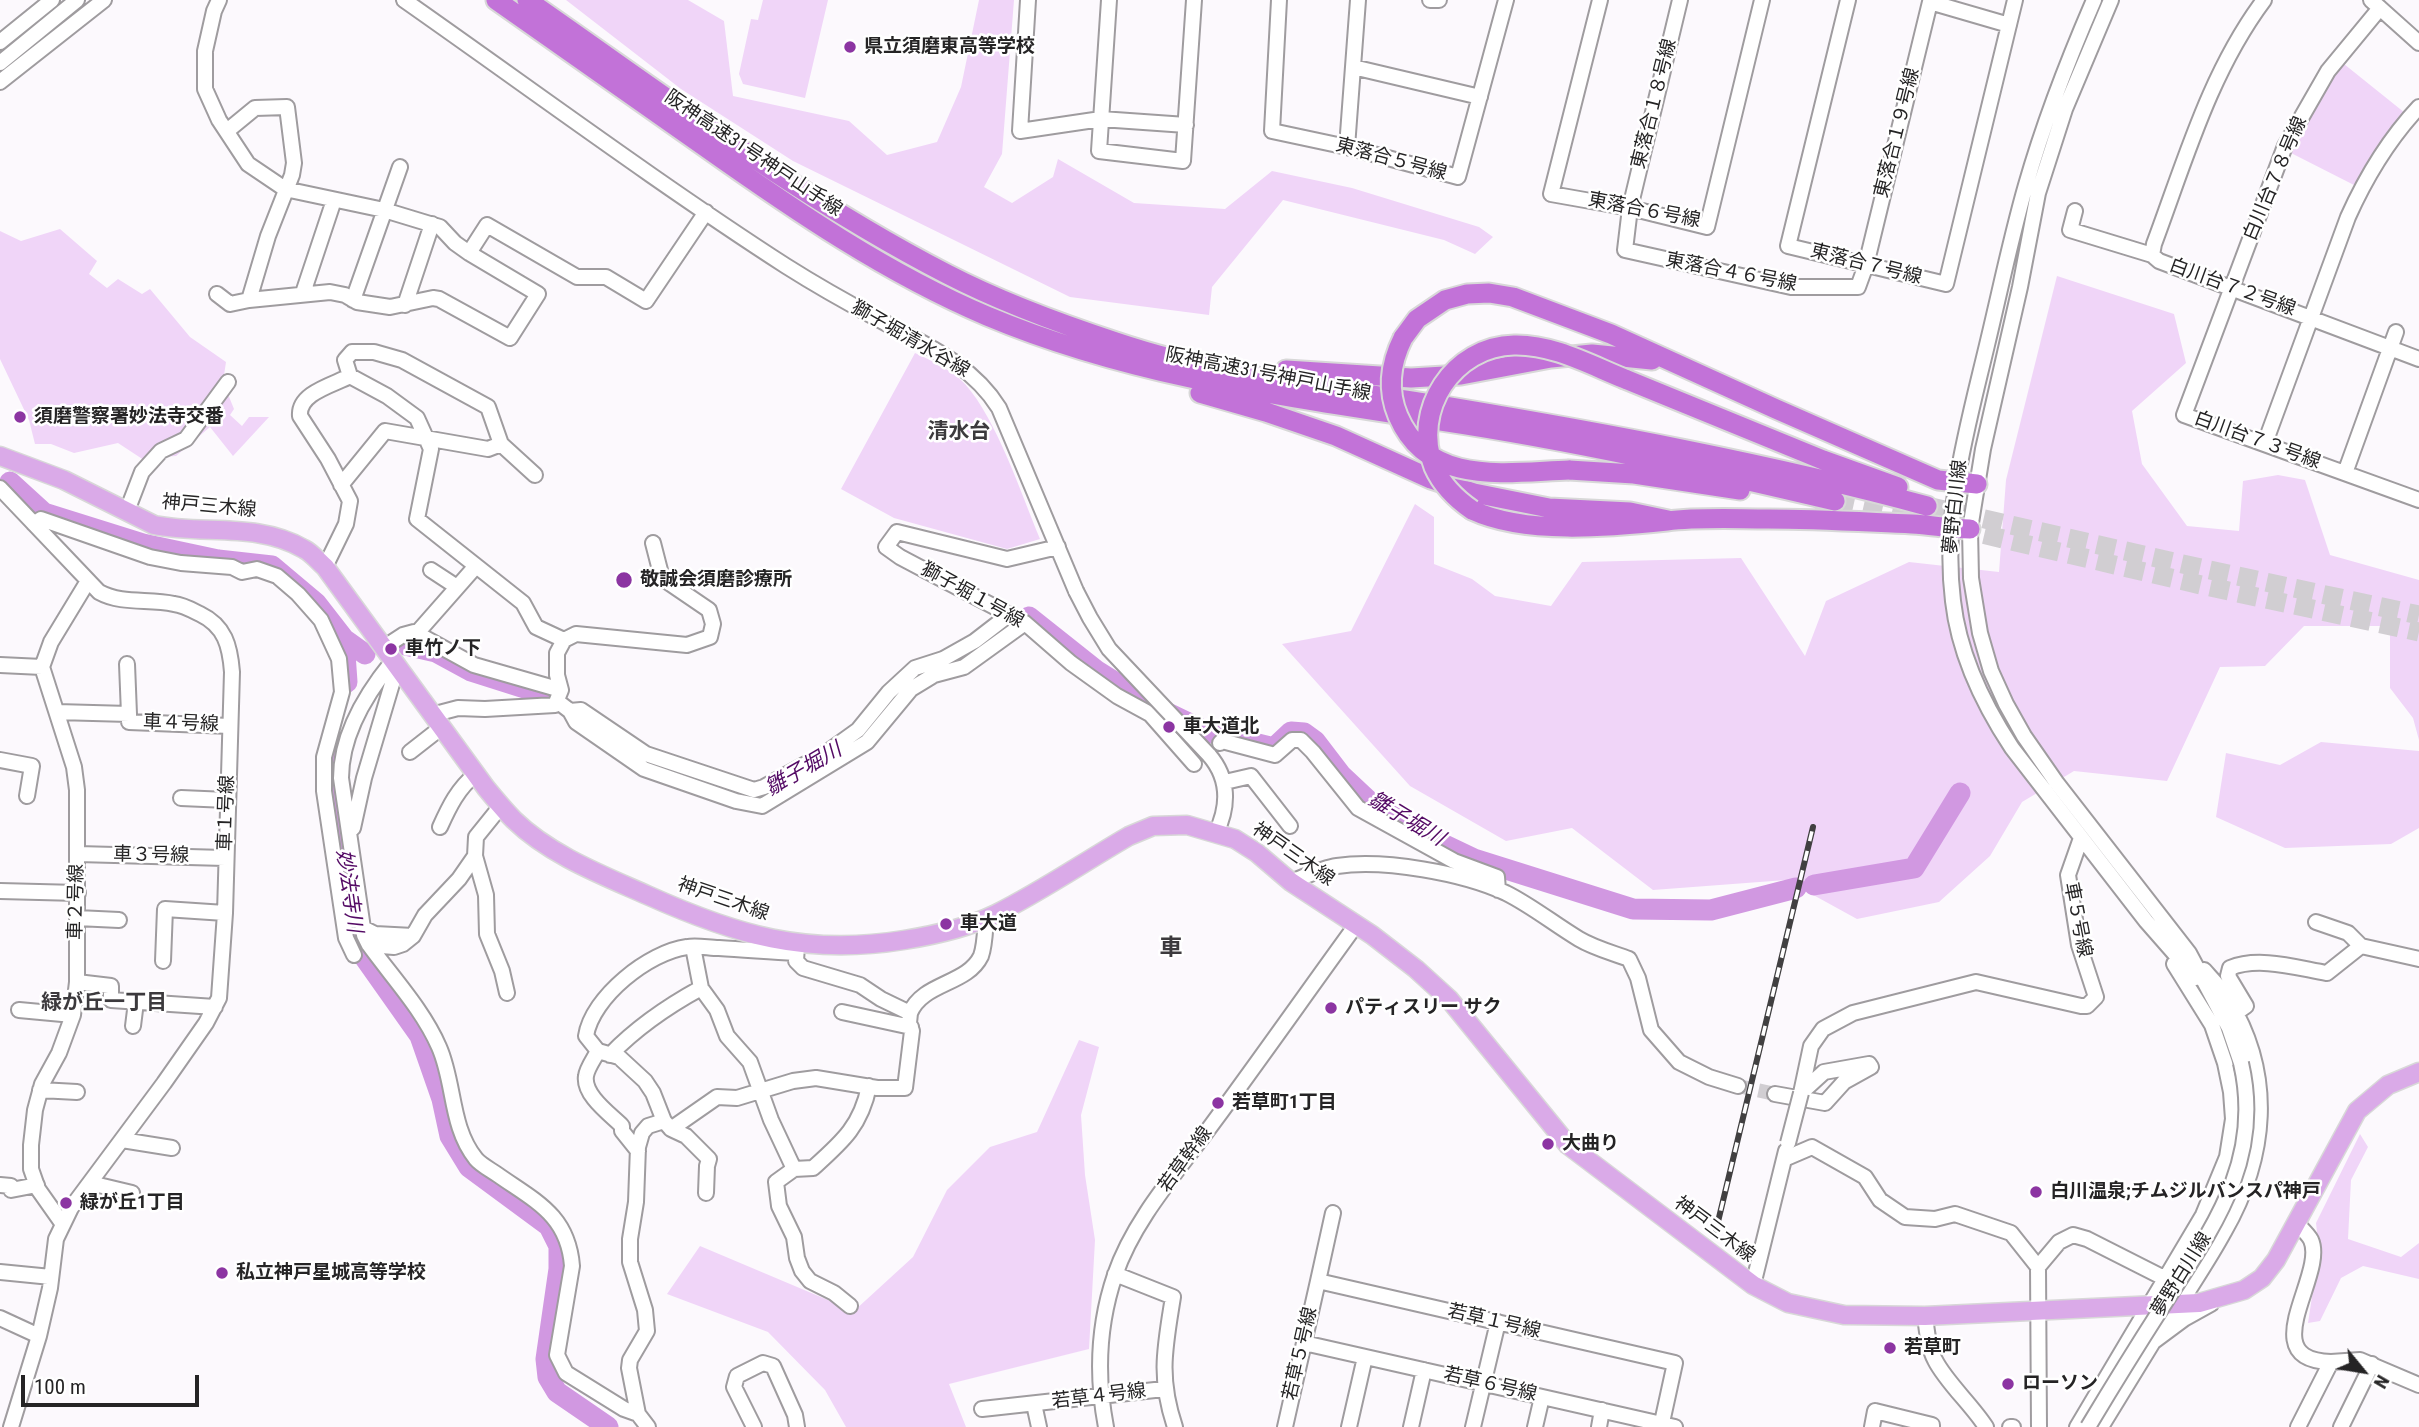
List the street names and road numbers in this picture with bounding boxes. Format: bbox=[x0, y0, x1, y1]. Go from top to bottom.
street label: 東落合１８号線 bbox=[1628, 37, 1682, 171]
street label: 東落合１９号線 bbox=[1871, 66, 1925, 200]
street label: 阪神高速31号神戸山手線 bbox=[660, 86, 846, 222]
street label: 白川台７８号線 bbox=[2240, 113, 2312, 245]
street label: 東落合５号線 bbox=[1333, 134, 1449, 186]
street label: 東落合６号線 bbox=[1586, 189, 1702, 233]
street label: 東落合７号線 bbox=[1808, 240, 1924, 290]
street label: 東落合４６号線 bbox=[1664, 249, 1798, 297]
street label: 白川台７２号線 bbox=[2166, 255, 2298, 321]
street label: 獅子堀清水谷線 bbox=[847, 297, 973, 383]
street label: 阪神高速31号神戸山手線 bbox=[1163, 344, 1373, 406]
street label: 白川台７３号線 bbox=[2191, 408, 2323, 474]
street label: 夢野白川線 bbox=[1940, 459, 1972, 555]
street label: 神戸三木線 bbox=[161, 492, 257, 522]
street label: 獅子堀１号線 bbox=[917, 558, 1027, 634]
street label: 車４号線 bbox=[143, 711, 219, 737]
street label: 車１号線 bbox=[214, 775, 240, 851]
street label: 神戸三木線 bbox=[1248, 818, 1338, 892]
street label: 車３号線 bbox=[113, 844, 189, 868]
street label: 車２号線 bbox=[65, 864, 89, 940]
street label: 神戸三木線 bbox=[674, 874, 772, 926]
street label: 車５号線 bbox=[2059, 881, 2095, 959]
street label: 若草幹線 bbox=[1154, 1123, 1218, 1197]
street label: 神戸三木線 bbox=[1669, 1192, 1759, 1268]
street label: 夢野白川線 bbox=[2147, 1229, 2217, 1321]
street label: 若草１号線 bbox=[1445, 1300, 1543, 1344]
street label: 若草５号線 bbox=[1279, 1305, 1323, 1403]
street label: 若草６号線 bbox=[1441, 1363, 1539, 1407]
street label: 若草４号線 bbox=[1050, 1380, 1148, 1414]

